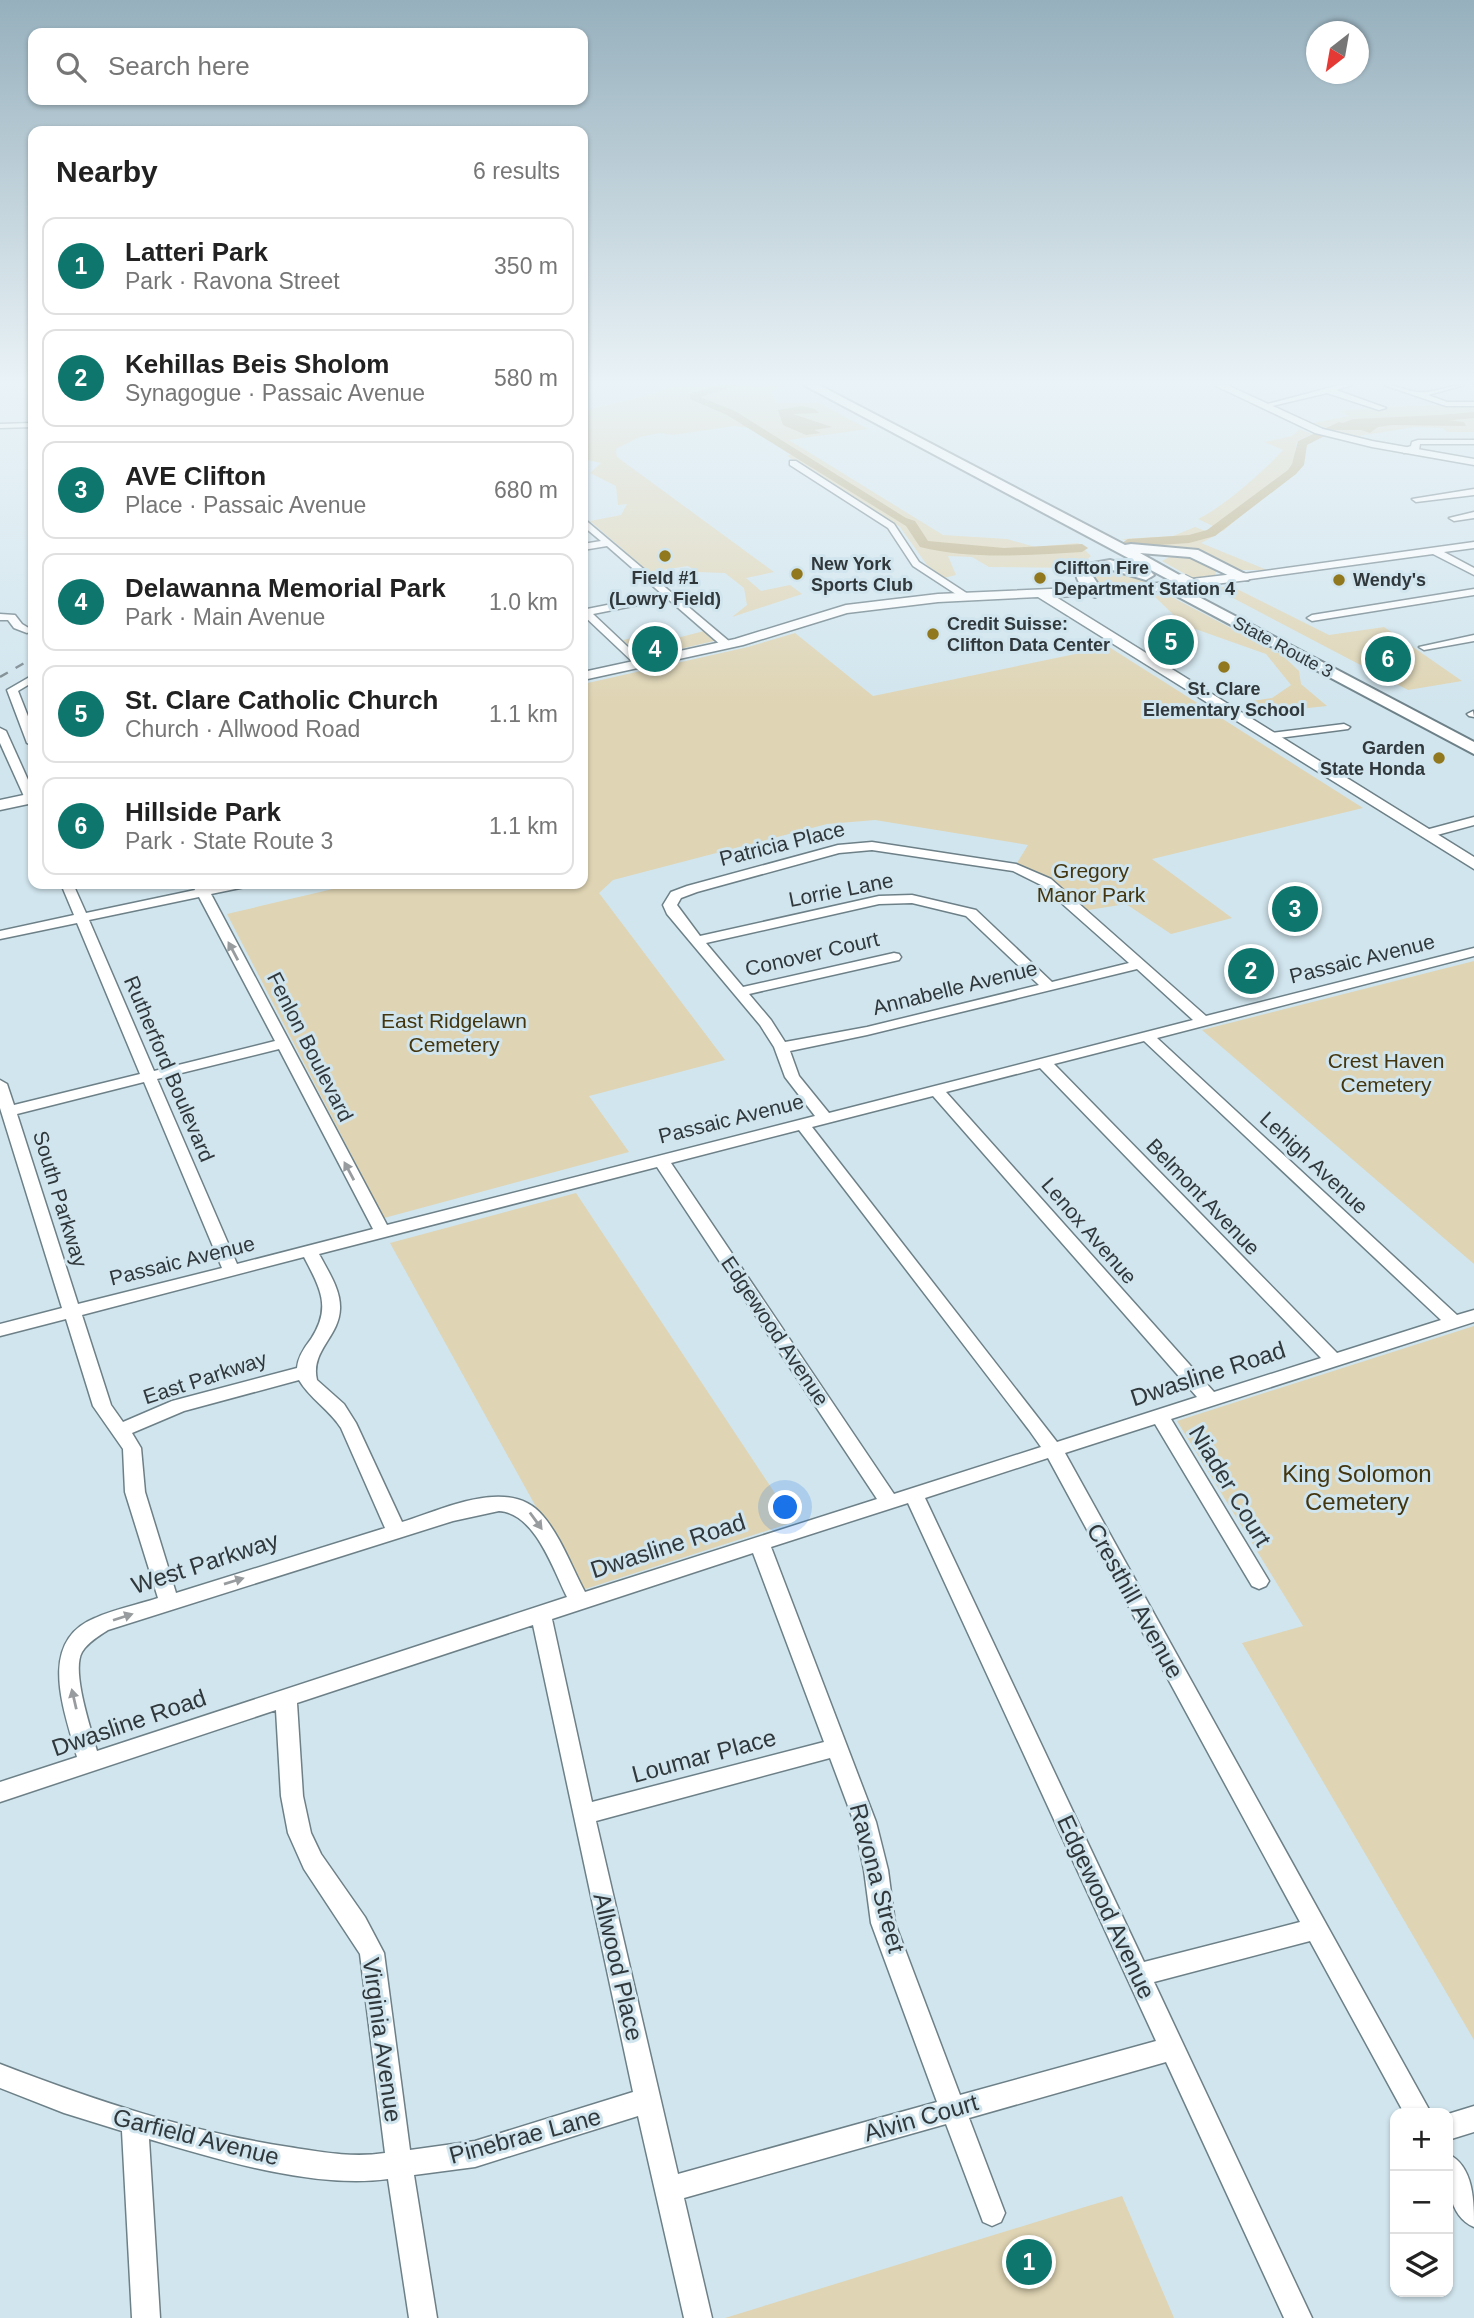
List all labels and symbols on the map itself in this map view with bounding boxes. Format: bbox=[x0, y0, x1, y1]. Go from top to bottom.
north arrow bbox=[1306, 21, 1369, 84]
marker: Field #1 (Lowry Field) bbox=[657, 548, 673, 564]
place label: New York Sports Club bbox=[811, 554, 913, 595]
place label: Clifton Fire Department Station 4 bbox=[1054, 558, 1235, 599]
marker: New York Sports Club bbox=[789, 566, 805, 582]
place label: Field #1 (Lowry Field) bbox=[609, 568, 721, 609]
marker: Clifton Fire Department Station 4 bbox=[1032, 570, 1048, 586]
place label: Wendy's bbox=[1353, 570, 1426, 590]
marker: Wendy's bbox=[1331, 572, 1347, 588]
street label: State Route 3 bbox=[1230, 612, 1336, 682]
place label: Credit Suisse: Clifton Data Center bbox=[947, 614, 1110, 655]
pin: 5 bbox=[1148, 616, 1194, 668]
pin: 4 bbox=[632, 623, 678, 675]
marker: Credit Suisse: Clifton Data Center bbox=[925, 626, 941, 642]
pin: 6 bbox=[1365, 633, 1411, 685]
marker: St. Clare Elementary School bbox=[1216, 659, 1232, 675]
place label: St. Clare Elementary School bbox=[1143, 679, 1305, 720]
place label: Garden State Honda bbox=[1320, 738, 1426, 779]
marker: Garden State Honda bbox=[1431, 750, 1447, 766]
street label: Patricia Place bbox=[717, 817, 847, 870]
park label: Gregory Manor Park bbox=[1037, 859, 1146, 906]
street label: Lorrie Lane bbox=[787, 868, 895, 911]
pin: 3 bbox=[1272, 883, 1318, 935]
street label: Conover Court bbox=[743, 927, 881, 980]
street label: Passaic Avenue bbox=[1287, 929, 1437, 988]
one-way arrow bbox=[228, 940, 240, 960]
pin: 2 bbox=[1228, 945, 1274, 997]
street label: Annabelle Avenue bbox=[870, 956, 1040, 1019]
street label: Fenlon Boulevard bbox=[263, 968, 358, 1125]
street label: Rutherford Boulevard bbox=[120, 972, 219, 1165]
park label: East Ridgelawn Cemetery bbox=[381, 1009, 527, 1056]
park label: Crest Haven Cemetery bbox=[1328, 1049, 1444, 1096]
street label: Passaic Avenue bbox=[656, 1089, 806, 1148]
street label: Lehigh Avenue bbox=[1256, 1107, 1373, 1218]
street label: South Parkway bbox=[29, 1128, 92, 1270]
street label: Belmont Avenue bbox=[1142, 1134, 1265, 1260]
one-way arrow bbox=[343, 1162, 355, 1181]
street label: Lenox Avenue bbox=[1037, 1173, 1142, 1288]
street label: Passaic Avenue bbox=[107, 1231, 257, 1290]
street label: Edgewood Avenue bbox=[717, 1252, 834, 1410]
street label: Dwasline Road bbox=[1127, 1336, 1289, 1411]
street label: East Parkway bbox=[140, 1347, 270, 1408]
street label: Niader Court bbox=[1184, 1420, 1277, 1551]
park label: King Solomon Cemetery bbox=[1282, 1460, 1432, 1515]
your location bbox=[768, 1490, 802, 1524]
street label: Dwasline Road bbox=[587, 1508, 749, 1583]
one-way arrow bbox=[528, 1512, 542, 1530]
street label: Cresthill Avenue bbox=[1082, 1519, 1189, 1683]
street label: West Parkway bbox=[128, 1526, 282, 1599]
one-way arrow bbox=[224, 1575, 245, 1585]
one-way arrow bbox=[113, 1611, 134, 1622]
street label: Dwasline Road bbox=[48, 1683, 210, 1762]
one-way arrow bbox=[69, 1688, 80, 1710]
street label: Loumar Place bbox=[629, 1723, 779, 1788]
street label: Ravona Street bbox=[845, 1800, 910, 1956]
street label: Edgewood Avenue bbox=[1052, 1811, 1161, 2003]
street label: Allwood Place bbox=[588, 1890, 649, 2043]
street label: Virginia Avenue bbox=[358, 1956, 407, 2124]
street label: Alvin Court bbox=[861, 2088, 981, 2147]
street label: Pinebrae Lane bbox=[446, 2102, 604, 2169]
street label: Garfield Avenue bbox=[110, 2103, 282, 2170]
pin: 1 bbox=[1006, 2236, 1052, 2288]

